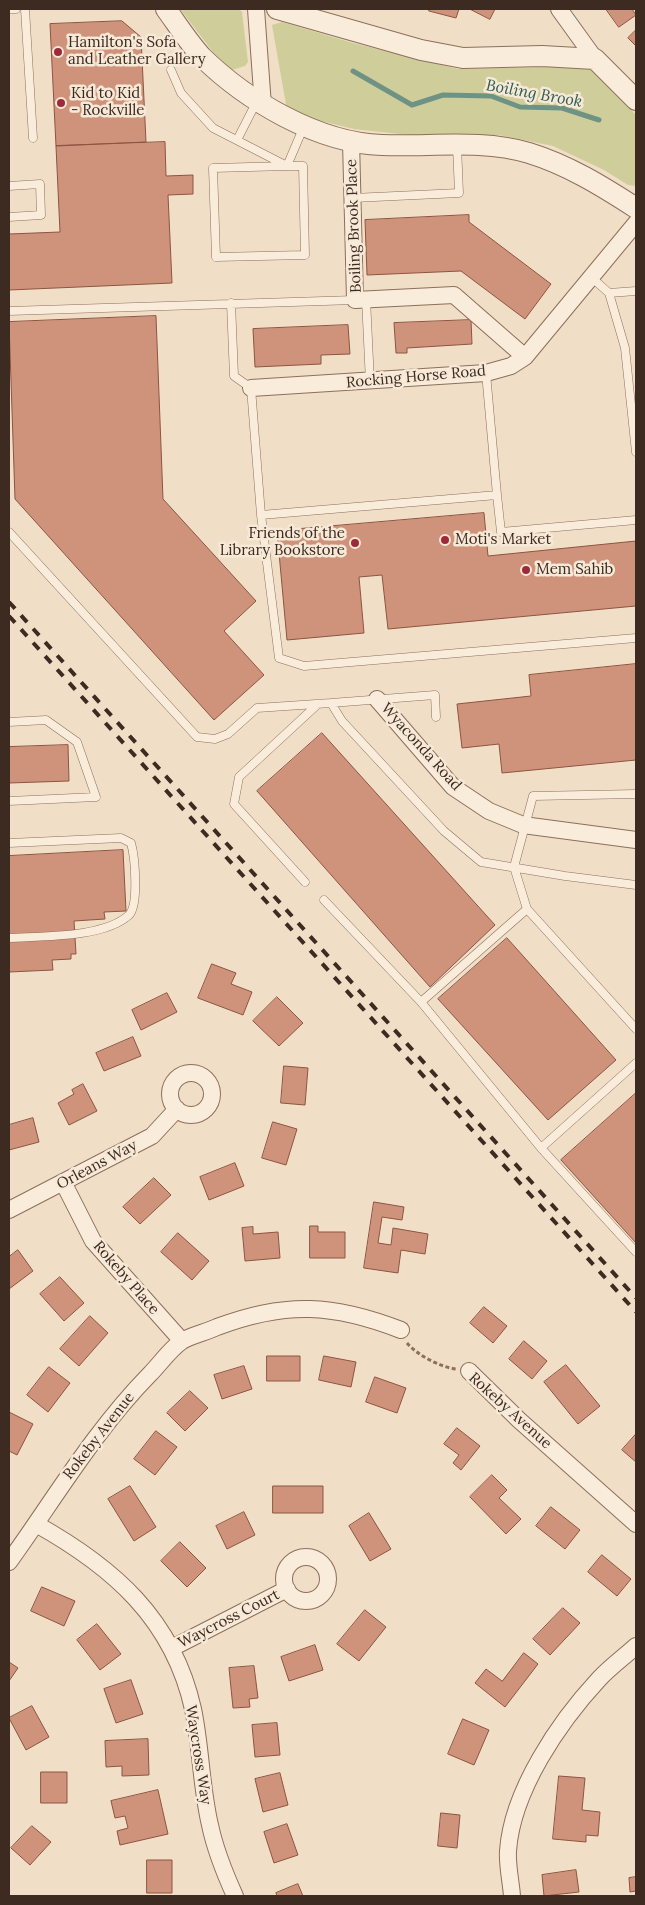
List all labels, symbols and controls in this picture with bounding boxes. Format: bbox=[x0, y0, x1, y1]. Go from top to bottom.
place label: Hamilton's Sofa and Leather Gallery bbox=[68, 34, 206, 69]
marker: Hamilton's Sofa and Leather Gallery bbox=[52, 46, 64, 58]
water label: Boiling Brook bbox=[484, 76, 584, 112]
place label: Kid to Kid - Rockville bbox=[71, 85, 144, 120]
marker: Kid to Kid - Rockville bbox=[55, 97, 67, 109]
street label: Boiling Brook Place bbox=[343, 159, 365, 293]
street label: Rocking Horse Road bbox=[345, 362, 487, 392]
place label: Friends of the Library Bookstore bbox=[220, 525, 345, 560]
place label: Moti's Market bbox=[455, 531, 551, 549]
marker: Moti's Market bbox=[439, 534, 451, 546]
marker: Friends of the Library Bookstore bbox=[349, 537, 361, 549]
place label: Mem Sahib bbox=[536, 561, 613, 579]
marker: Mem Sahib bbox=[520, 564, 532, 576]
street label: Wyaconda Road bbox=[377, 700, 465, 794]
street label: Orleans Way bbox=[54, 1136, 140, 1194]
street label: Rokeby Place bbox=[89, 1238, 163, 1318]
street label: Rokeby Avenue bbox=[465, 1369, 555, 1453]
street label: Rokeby Avenue bbox=[59, 1389, 139, 1483]
street label: Waycross Court bbox=[175, 1586, 283, 1652]
street label: Waycross Way bbox=[181, 1704, 215, 1806]

